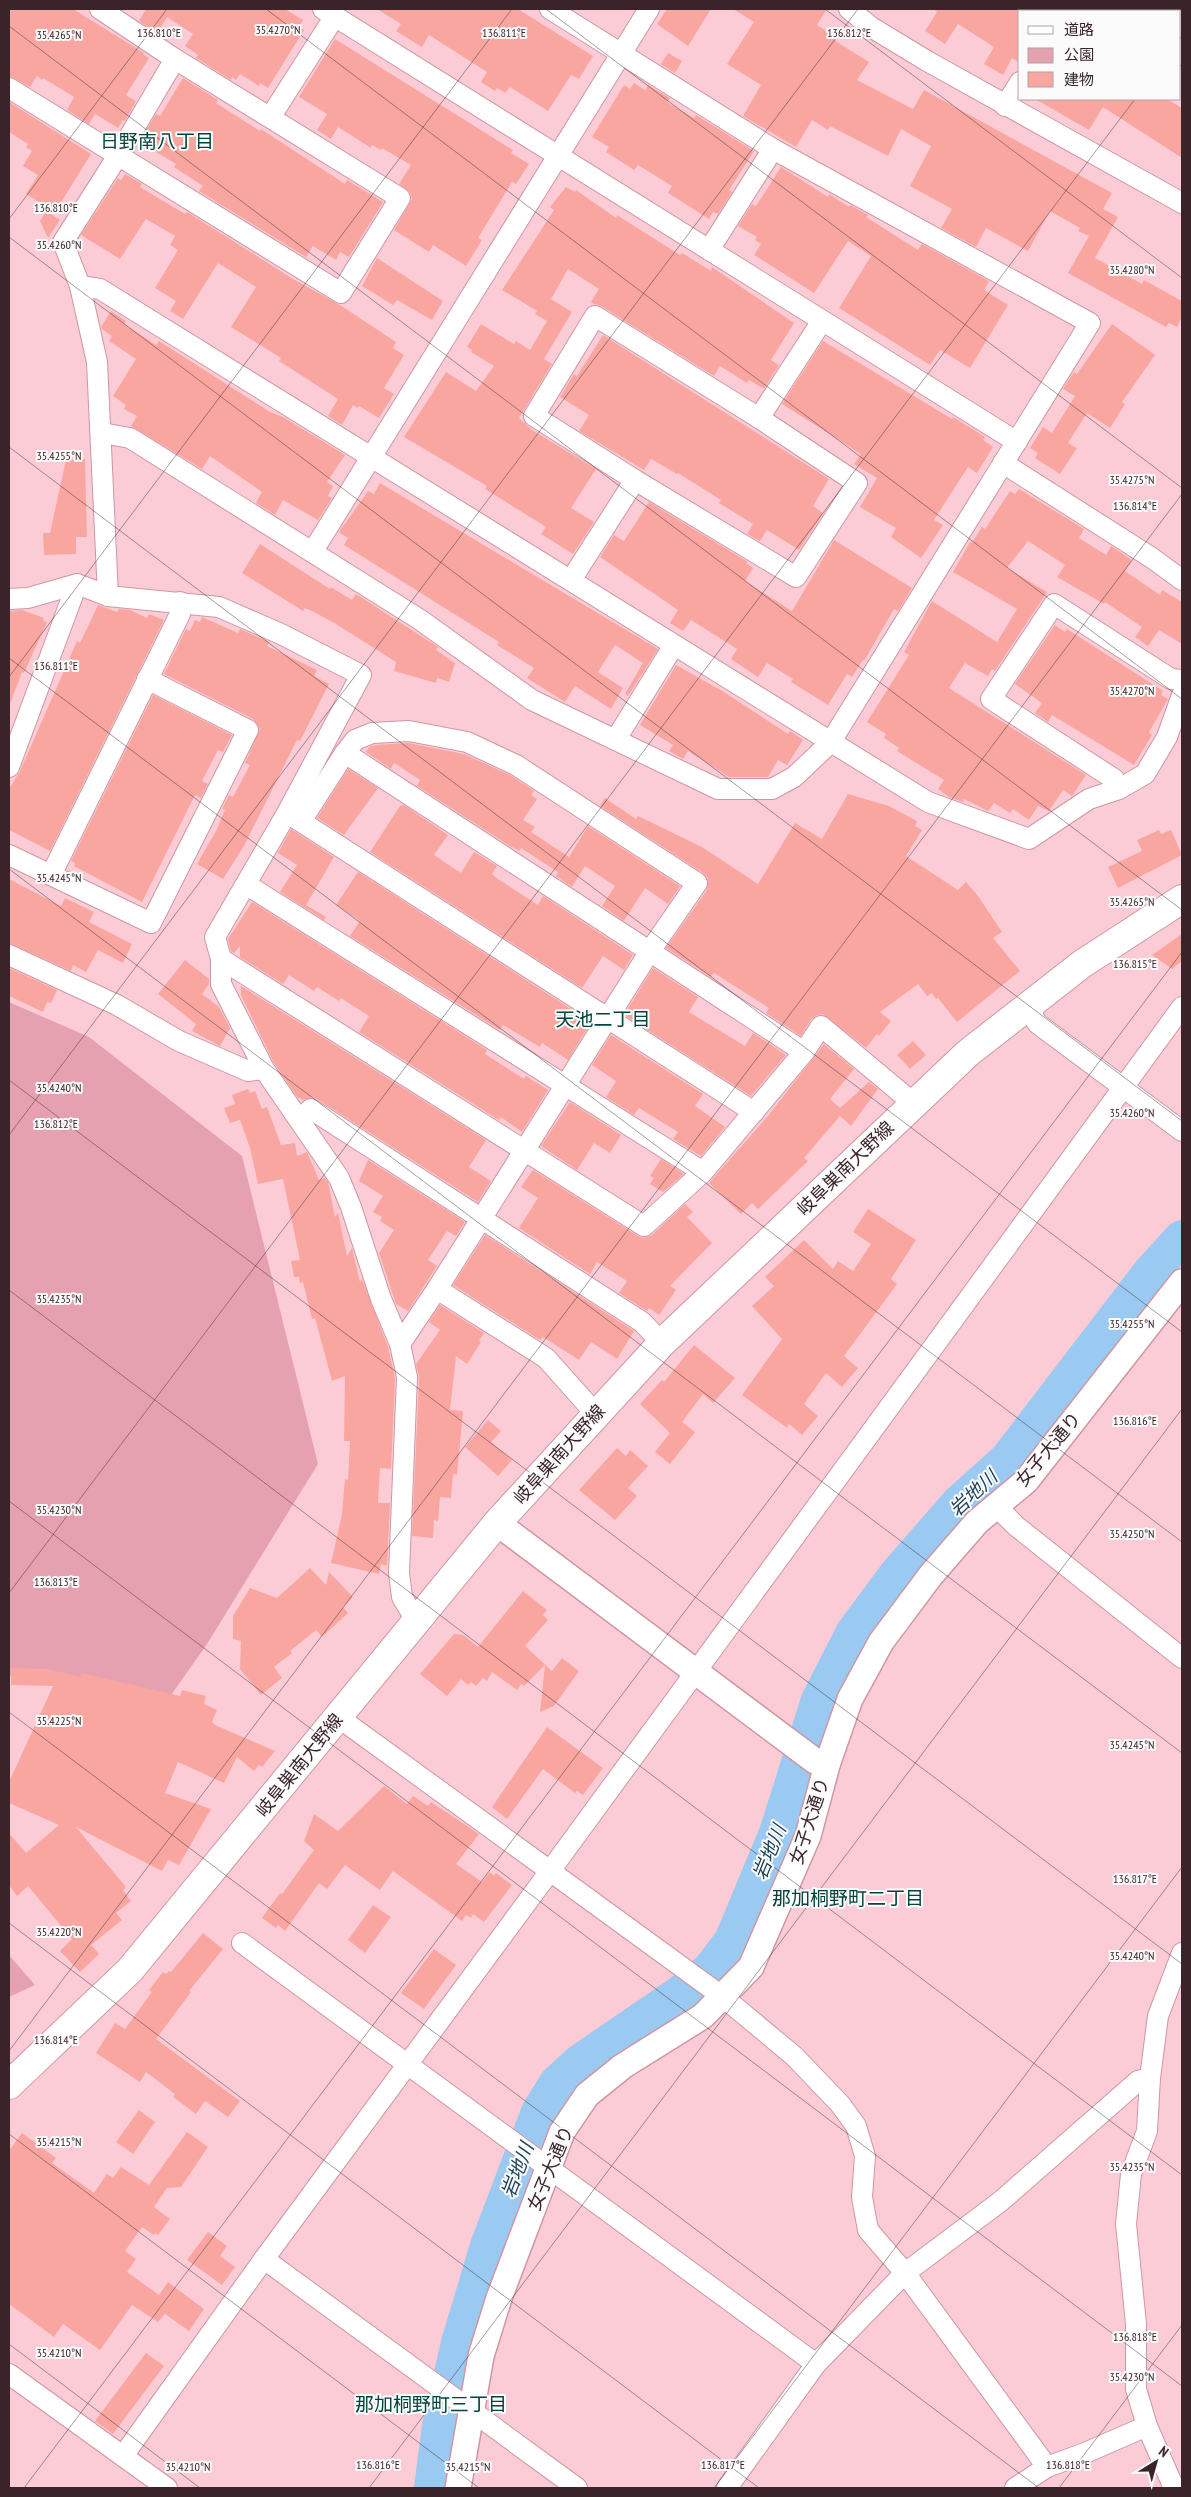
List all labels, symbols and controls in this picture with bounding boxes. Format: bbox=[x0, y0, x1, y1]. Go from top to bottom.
legend bbox=[1018, 10, 1181, 100]
text: 道路 bbox=[1064, 20, 1094, 39]
text: 35.4270°N bbox=[255, 22, 301, 37]
text: 136.810°E bbox=[137, 25, 181, 40]
text: 136.811°E bbox=[482, 25, 526, 40]
text: 136.812°E bbox=[827, 25, 871, 40]
text: 35.4265°N bbox=[36, 27, 82, 42]
text: 公園 bbox=[1064, 45, 1094, 64]
text: 建物 bbox=[1064, 70, 1094, 89]
district label: 日野南八丁目 bbox=[100, 129, 214, 153]
text: 136.810°E bbox=[34, 200, 78, 215]
text: 35.4260°N bbox=[36, 237, 82, 252]
text: 35.4280°N bbox=[1109, 262, 1155, 277]
text: 35.4255°N bbox=[36, 448, 82, 463]
text: 35.4275°N bbox=[1109, 472, 1155, 487]
text: 136.814°E bbox=[1113, 498, 1157, 513]
text: 136.811°E bbox=[34, 658, 78, 673]
text: 35.4270°N bbox=[1109, 683, 1155, 698]
text: 35.4245°N bbox=[36, 870, 82, 885]
text: 35.4265°N bbox=[1109, 894, 1155, 909]
text: 136.815°E bbox=[1113, 956, 1157, 971]
district label: 天池二丁目 bbox=[555, 1007, 651, 1031]
text: 35.4240°N bbox=[36, 1080, 82, 1095]
text: 35.4260°N bbox=[1109, 1105, 1155, 1120]
text: 136.812°E bbox=[34, 1116, 78, 1131]
street label: 岐阜巣南大野線 bbox=[792, 1116, 898, 1220]
text: 35.4235°N bbox=[36, 1291, 82, 1306]
text: 35.4255°N bbox=[1109, 1316, 1155, 1331]
street label: 岐阜巣南大野線 bbox=[508, 1399, 610, 1509]
street label: 女子大通り bbox=[1010, 1407, 1086, 1491]
text: 136.816°E bbox=[1113, 1413, 1157, 1428]
water label: 岩地川 bbox=[944, 1463, 1003, 1521]
text: 35.4230°N bbox=[36, 1502, 82, 1517]
text: 35.4250°N bbox=[1109, 1526, 1155, 1541]
text: 136.813°E bbox=[34, 1574, 78, 1589]
street label: 岐阜巣南大野線 bbox=[250, 1709, 348, 1821]
text: 35.4225°N bbox=[36, 1713, 82, 1728]
text: 35.4245°N bbox=[1109, 1737, 1155, 1752]
street label: 女子大通り bbox=[784, 1775, 834, 1867]
water label: 岩地川 bbox=[747, 1819, 792, 1883]
text: 136.817°E bbox=[1113, 1871, 1157, 1886]
district label: 那加桐野町二丁目 bbox=[772, 1886, 924, 1910]
text: 35.4220°N bbox=[36, 1924, 82, 1939]
text: 35.4240°N bbox=[1109, 1948, 1155, 1963]
text: 136.814°E bbox=[34, 2032, 78, 2047]
street label: 女子大通り bbox=[522, 2122, 578, 2214]
text: 35.4215°N bbox=[36, 2134, 82, 2149]
water label: 岩地川 bbox=[496, 2137, 539, 2201]
text: 35.4235°N bbox=[1109, 2159, 1155, 2174]
text: 136.818°E bbox=[1113, 2329, 1157, 2344]
text: 35.4210°N bbox=[36, 2345, 82, 2360]
text: 35.4230°N bbox=[1109, 2369, 1155, 2384]
district label: 那加桐野町三丁目 bbox=[355, 2392, 507, 2416]
north arrow bbox=[1131, 2437, 1181, 2487]
text: N bbox=[1155, 2442, 1172, 2461]
text: 136.816°E bbox=[356, 2457, 400, 2472]
text: 136.817°E bbox=[701, 2457, 745, 2472]
text: 136.818°E bbox=[1046, 2457, 1090, 2472]
text: 35.4210°N bbox=[165, 2459, 211, 2474]
text: 35.4215°N bbox=[445, 2459, 491, 2474]

